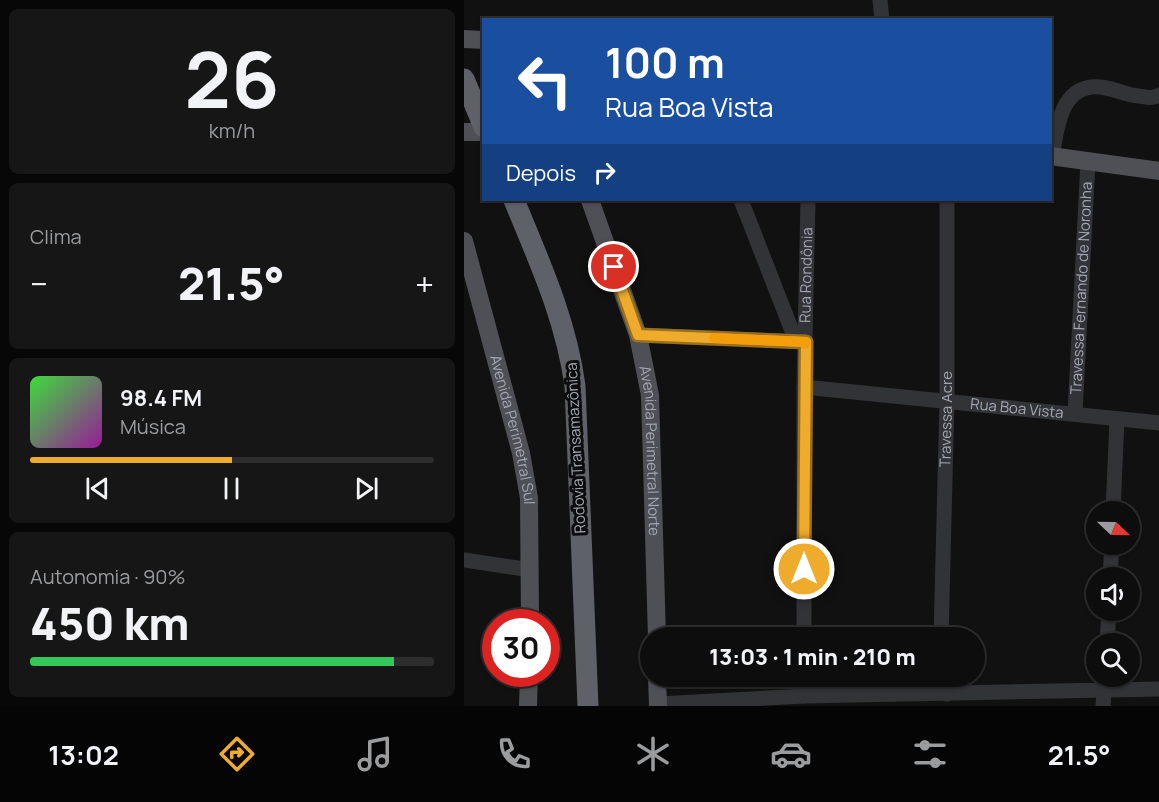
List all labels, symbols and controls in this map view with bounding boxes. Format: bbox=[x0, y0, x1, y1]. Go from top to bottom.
text: 26 bbox=[185, 25, 279, 131]
text: 100 m bbox=[605, 33, 725, 91]
icon: left bbox=[506, 42, 584, 120]
text: Rua Boa Vista bbox=[605, 88, 773, 125]
text: km/h bbox=[209, 117, 255, 144]
icon: right bbox=[588, 156, 621, 189]
text: Depois bbox=[506, 158, 576, 188]
street label: Travessa Fernando de Noronha bbox=[1065, 181, 1097, 395]
text: Clima bbox=[30, 223, 82, 250]
street label: Rua Rondônia bbox=[794, 227, 817, 323]
pin bbox=[588, 241, 639, 292]
icon: arrive bbox=[597, 250, 630, 283]
text: 21.5° bbox=[178, 252, 285, 314]
text: − bbox=[30, 261, 48, 306]
text: + bbox=[415, 261, 434, 306]
street label: Avenida Perimetral Sul bbox=[485, 352, 540, 505]
street label: Rodovia Transamazônica bbox=[561, 362, 590, 534]
street label: Avenida Perimetral Norte bbox=[634, 364, 665, 536]
street label: Travessa Acre bbox=[934, 371, 957, 468]
text: 98.4 FM bbox=[120, 383, 202, 413]
street label: Rua Boa Vista bbox=[969, 393, 1065, 423]
text: Música bbox=[120, 413, 186, 440]
icon: previous bbox=[81, 472, 114, 505]
icon: pause bbox=[215, 472, 248, 505]
icon: next bbox=[350, 472, 383, 505]
north arrow bbox=[1086, 501, 1140, 555]
map controls bbox=[1086, 501, 1140, 687]
position arrow bbox=[772, 537, 836, 601]
text: Autonomia · 90% bbox=[30, 563, 186, 590]
button: sound bbox=[1086, 567, 1140, 621]
text: 450 km bbox=[30, 592, 190, 654]
speed limit sign: 30 bbox=[482, 609, 560, 687]
button: search bbox=[1086, 633, 1140, 687]
text: 13:03 · 1 min · 210 m bbox=[709, 642, 916, 672]
icon: directions bbox=[216, 733, 258, 775]
icon: music bbox=[354, 733, 396, 775]
icon: phone bbox=[493, 733, 535, 775]
icon: climate bbox=[632, 733, 674, 775]
icon: car bbox=[770, 733, 812, 775]
icon: filters bbox=[909, 733, 951, 775]
text: 13:02 bbox=[48, 736, 119, 773]
text: 21.5° bbox=[1048, 736, 1111, 773]

